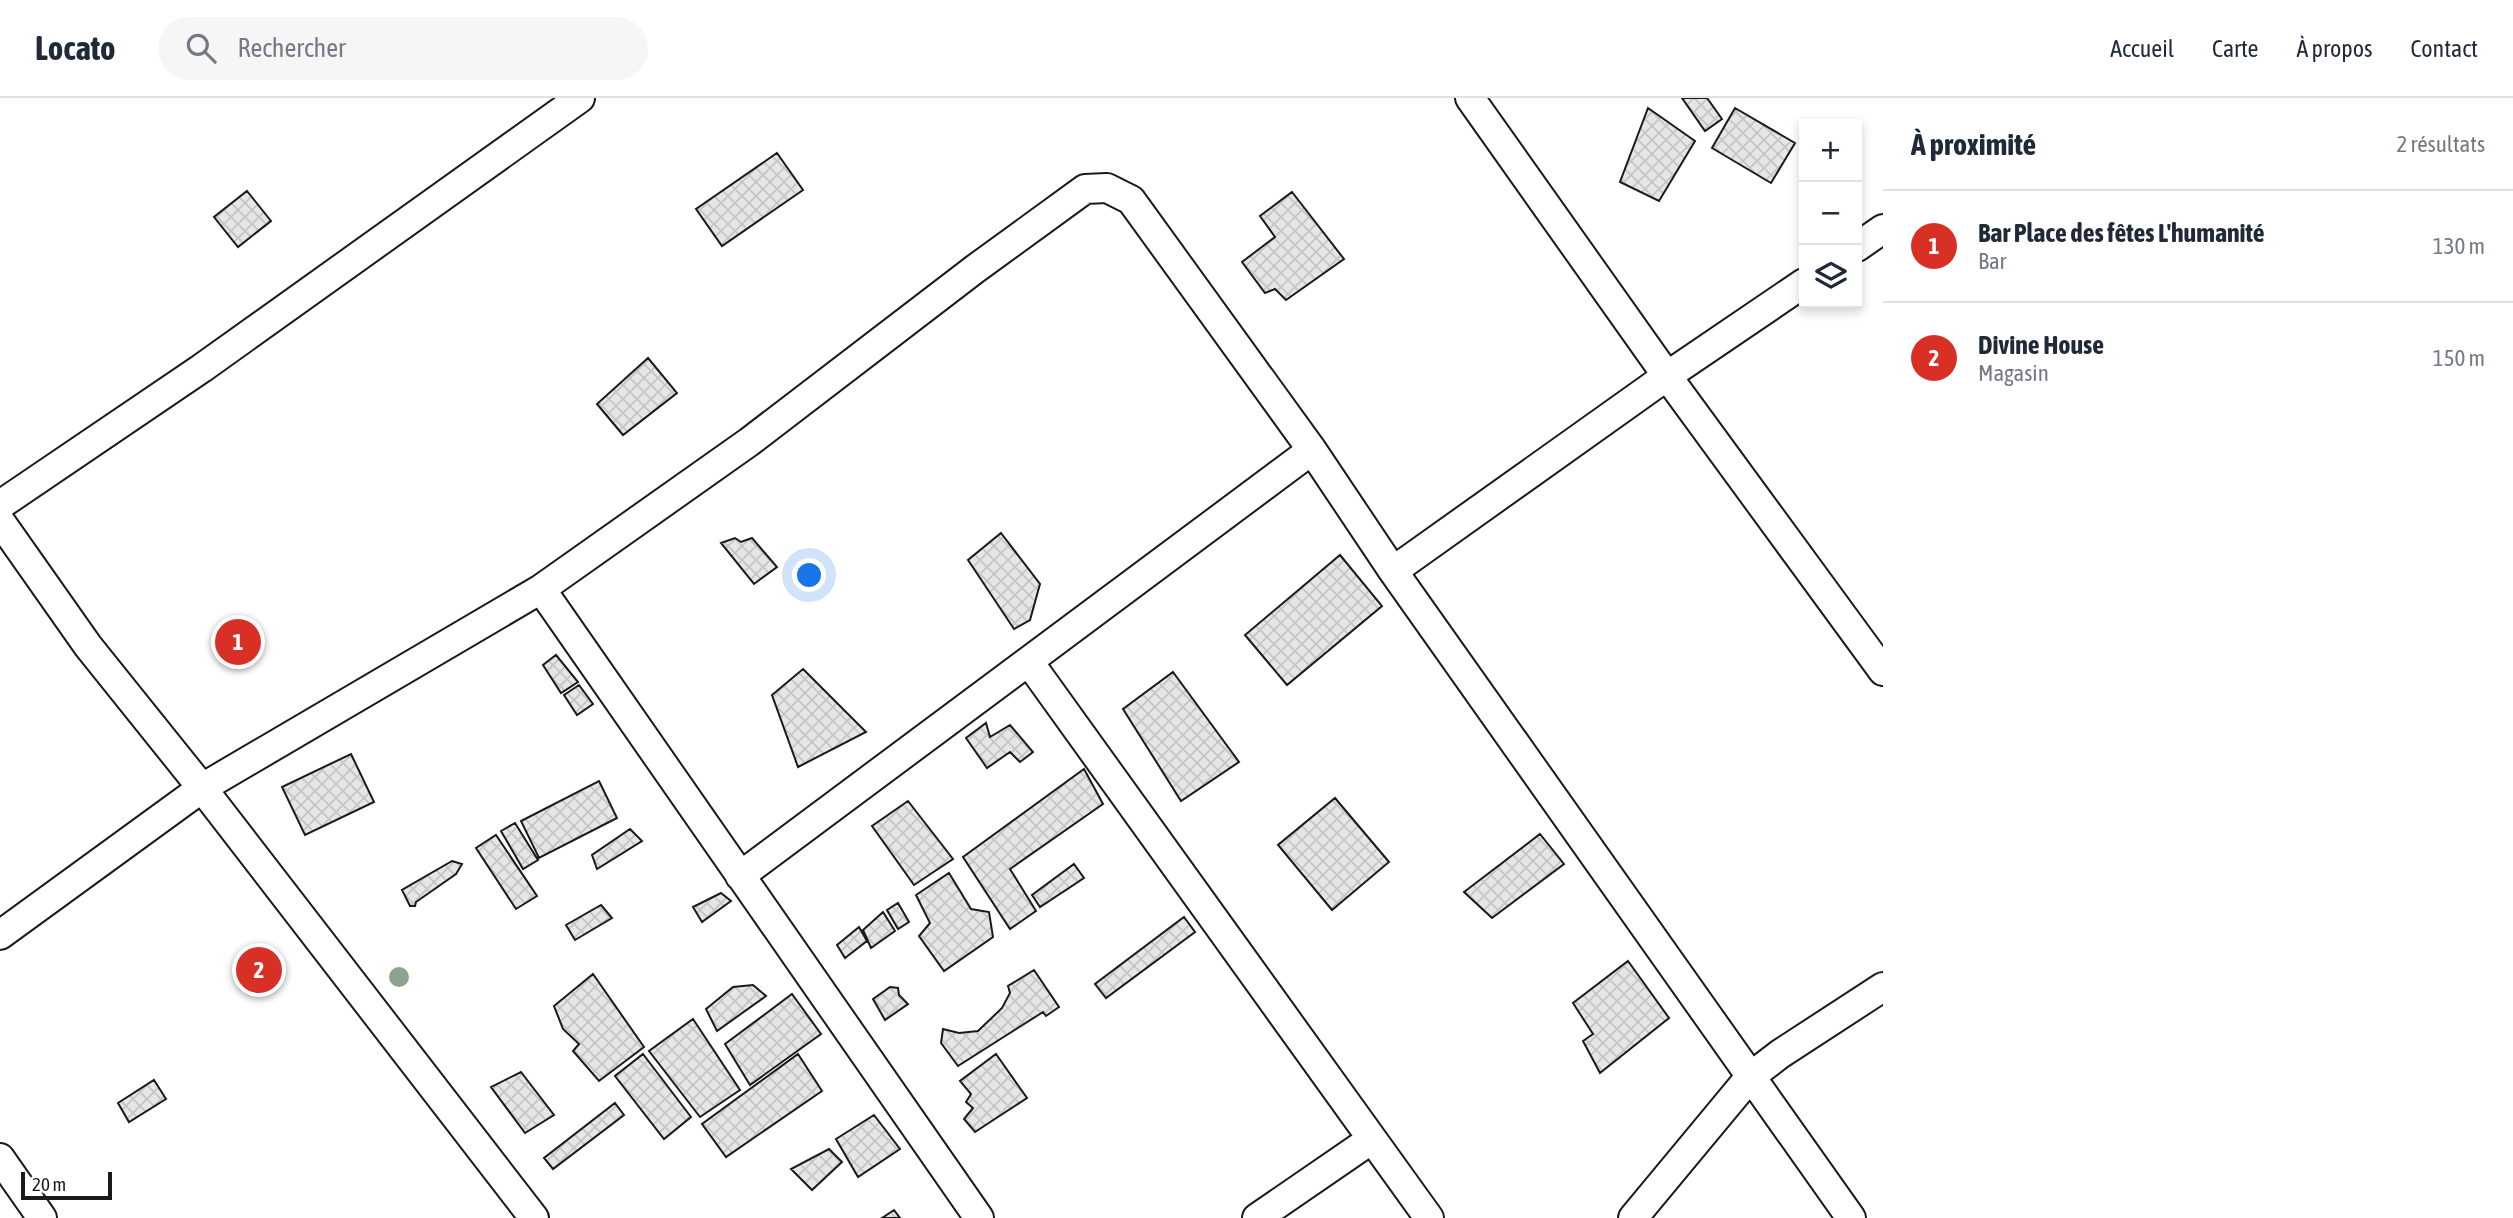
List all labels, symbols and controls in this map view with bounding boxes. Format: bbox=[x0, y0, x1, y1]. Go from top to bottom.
search box bbox=[158, 17, 648, 80]
text: Locato bbox=[35, 29, 116, 67]
icon: search bbox=[182, 29, 220, 67]
text: Rechercher bbox=[238, 33, 346, 63]
text: Accueil bbox=[2110, 35, 2174, 62]
text: Carte bbox=[2212, 35, 2258, 62]
text: À propos bbox=[2296, 35, 2372, 62]
text: Contact bbox=[2410, 35, 2478, 62]
map controls bbox=[1799, 119, 1862, 308]
button: + bbox=[1799, 119, 1862, 182]
text: À proximité bbox=[1911, 127, 2036, 161]
text: 2 résultats bbox=[2396, 131, 2485, 157]
button: − bbox=[1799, 182, 1862, 245]
text: Bar Place des fêtes L'humanité bbox=[1978, 218, 2265, 248]
text: 1 bbox=[1929, 233, 1939, 259]
text: 130 m bbox=[2433, 233, 2485, 259]
button: layers bbox=[1799, 245, 1862, 308]
text: Bar bbox=[1978, 248, 2006, 274]
text: Divine House bbox=[1978, 330, 2104, 360]
text: 2 bbox=[1929, 345, 1939, 371]
text: 150 m bbox=[2433, 345, 2485, 371]
text: Magasin bbox=[1978, 360, 2049, 386]
your location bbox=[792, 558, 826, 592]
pin: 1 bbox=[215, 616, 261, 668]
pin: 2 bbox=[236, 944, 282, 996]
scale bar bbox=[21, 1169, 112, 1201]
text: 20 m bbox=[32, 1173, 66, 1195]

